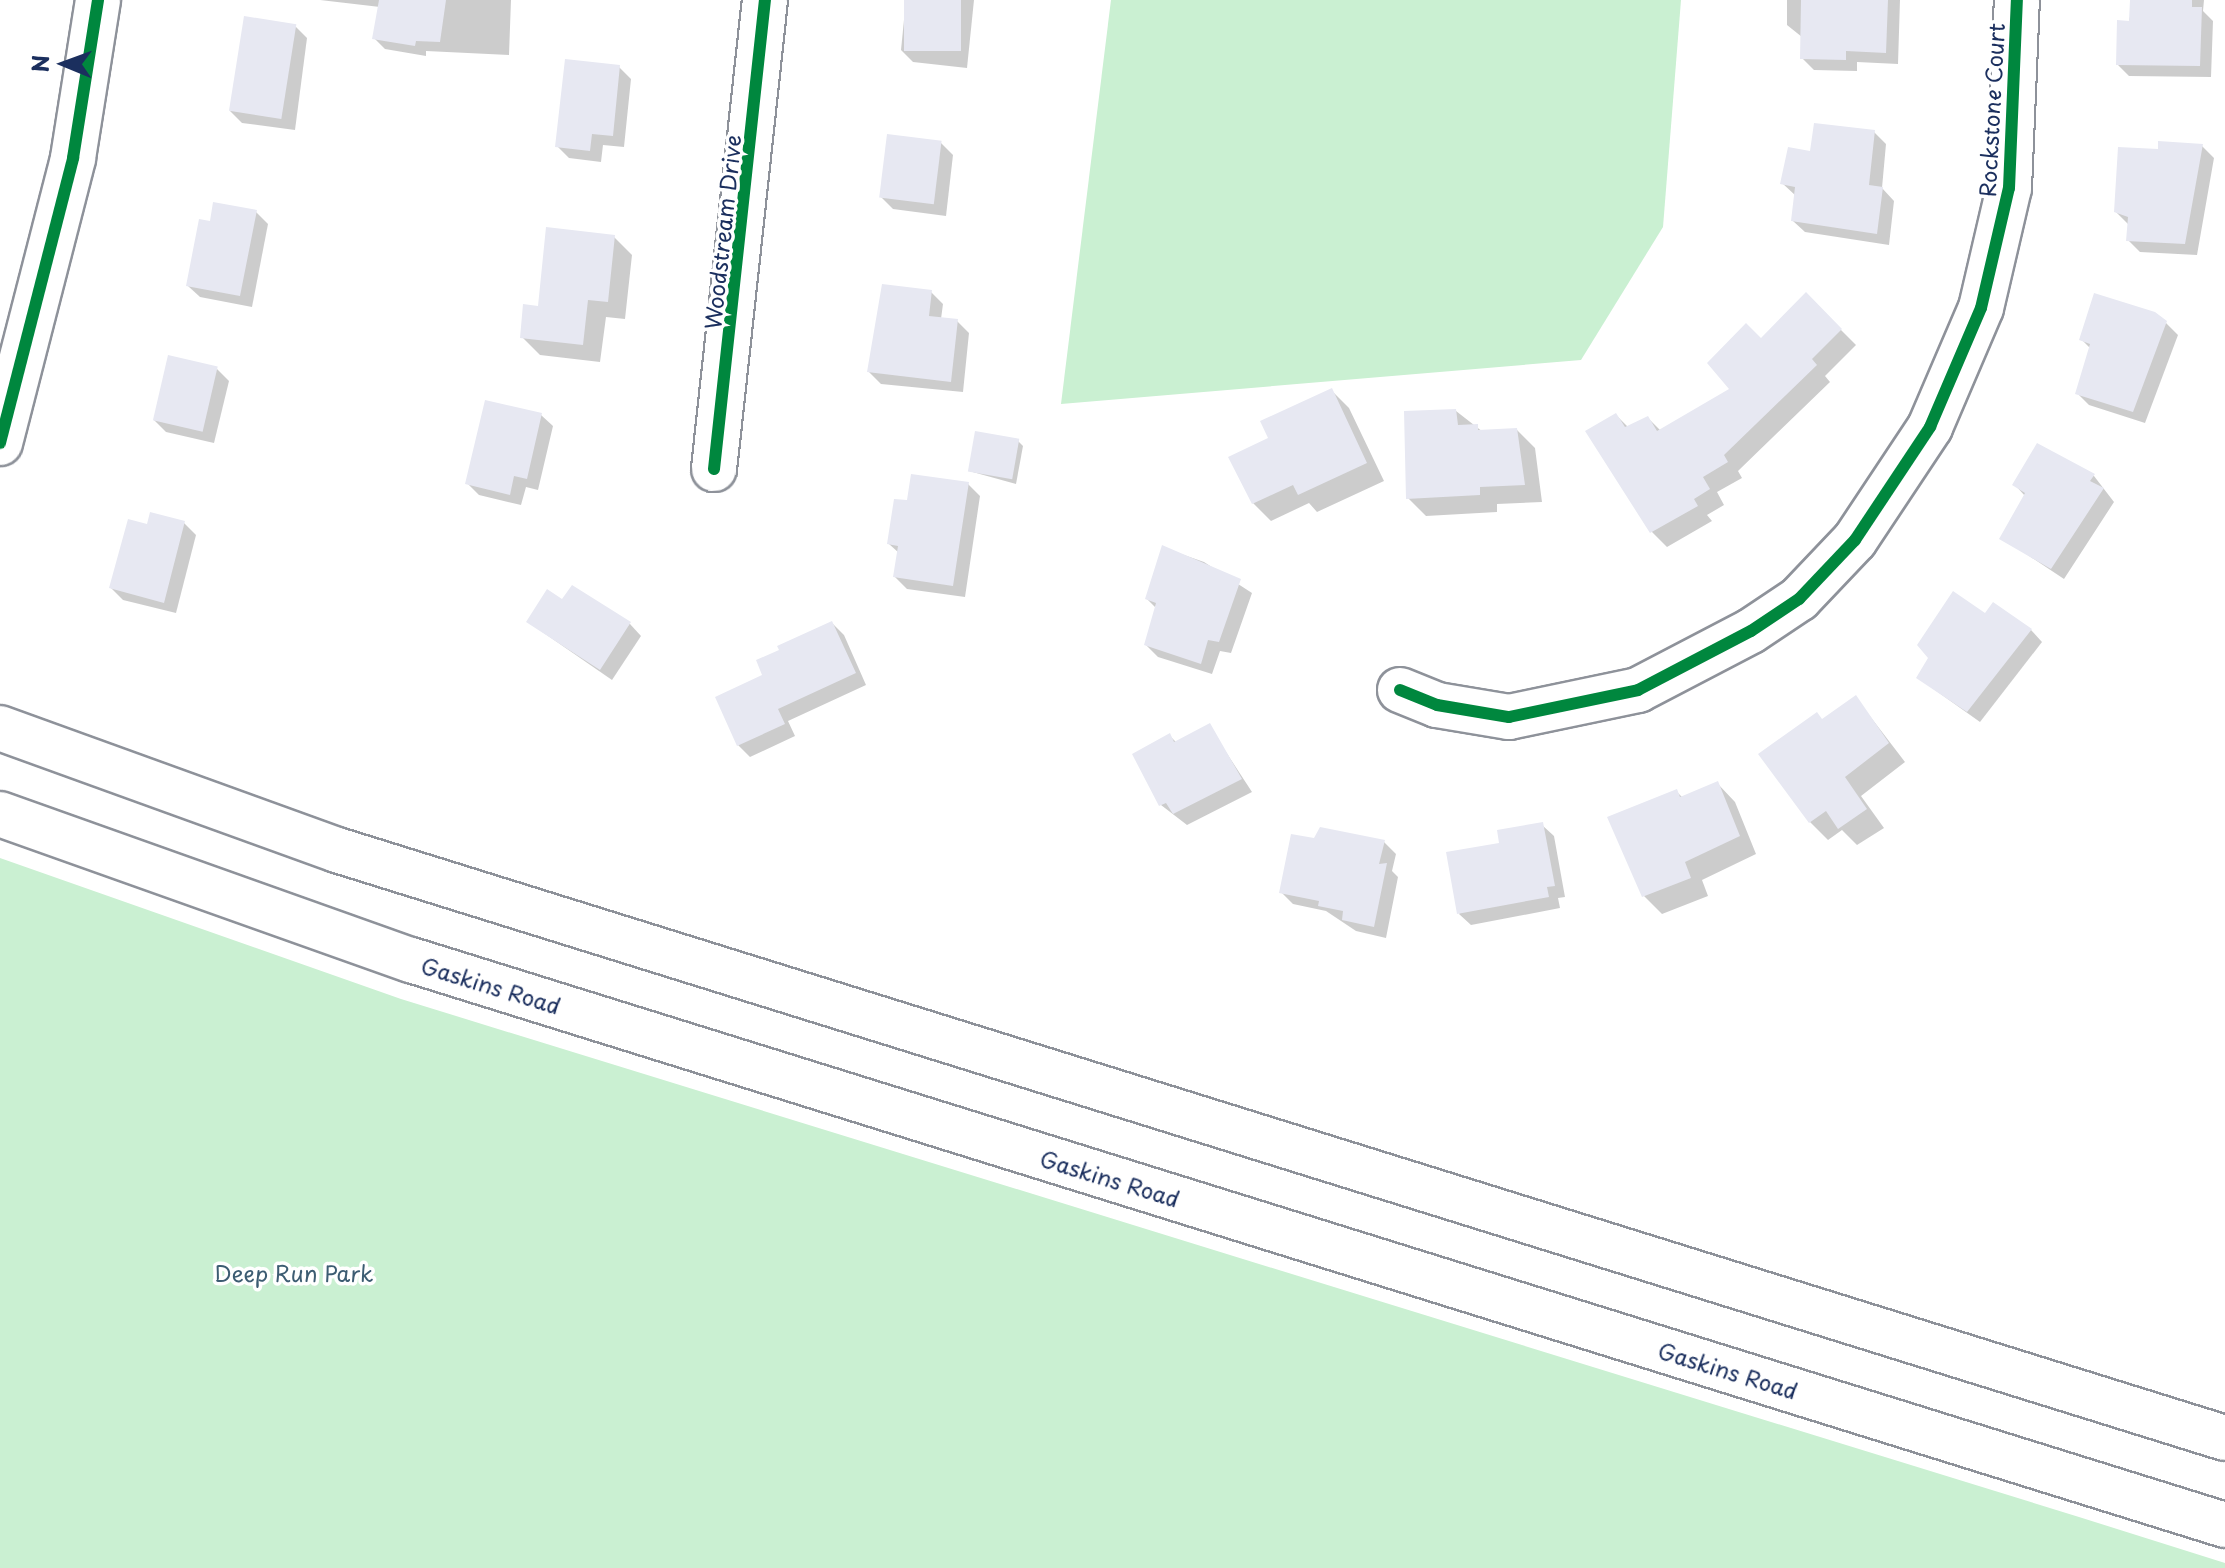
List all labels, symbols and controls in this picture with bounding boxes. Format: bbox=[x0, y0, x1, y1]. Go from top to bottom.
street label: Rockstone Court bbox=[1973, 22, 2009, 198]
north arrow bbox=[24, 24, 104, 104]
text: N bbox=[23, 55, 56, 73]
street label: Woodstream Drive bbox=[699, 133, 745, 331]
street label: Gaskins Road bbox=[418, 951, 564, 1019]
street label: Gaskins Road bbox=[1037, 1144, 1183, 1212]
park label: Deep Run Park bbox=[214, 1260, 374, 1286]
street label: Gaskins Road bbox=[1655, 1336, 1801, 1404]

